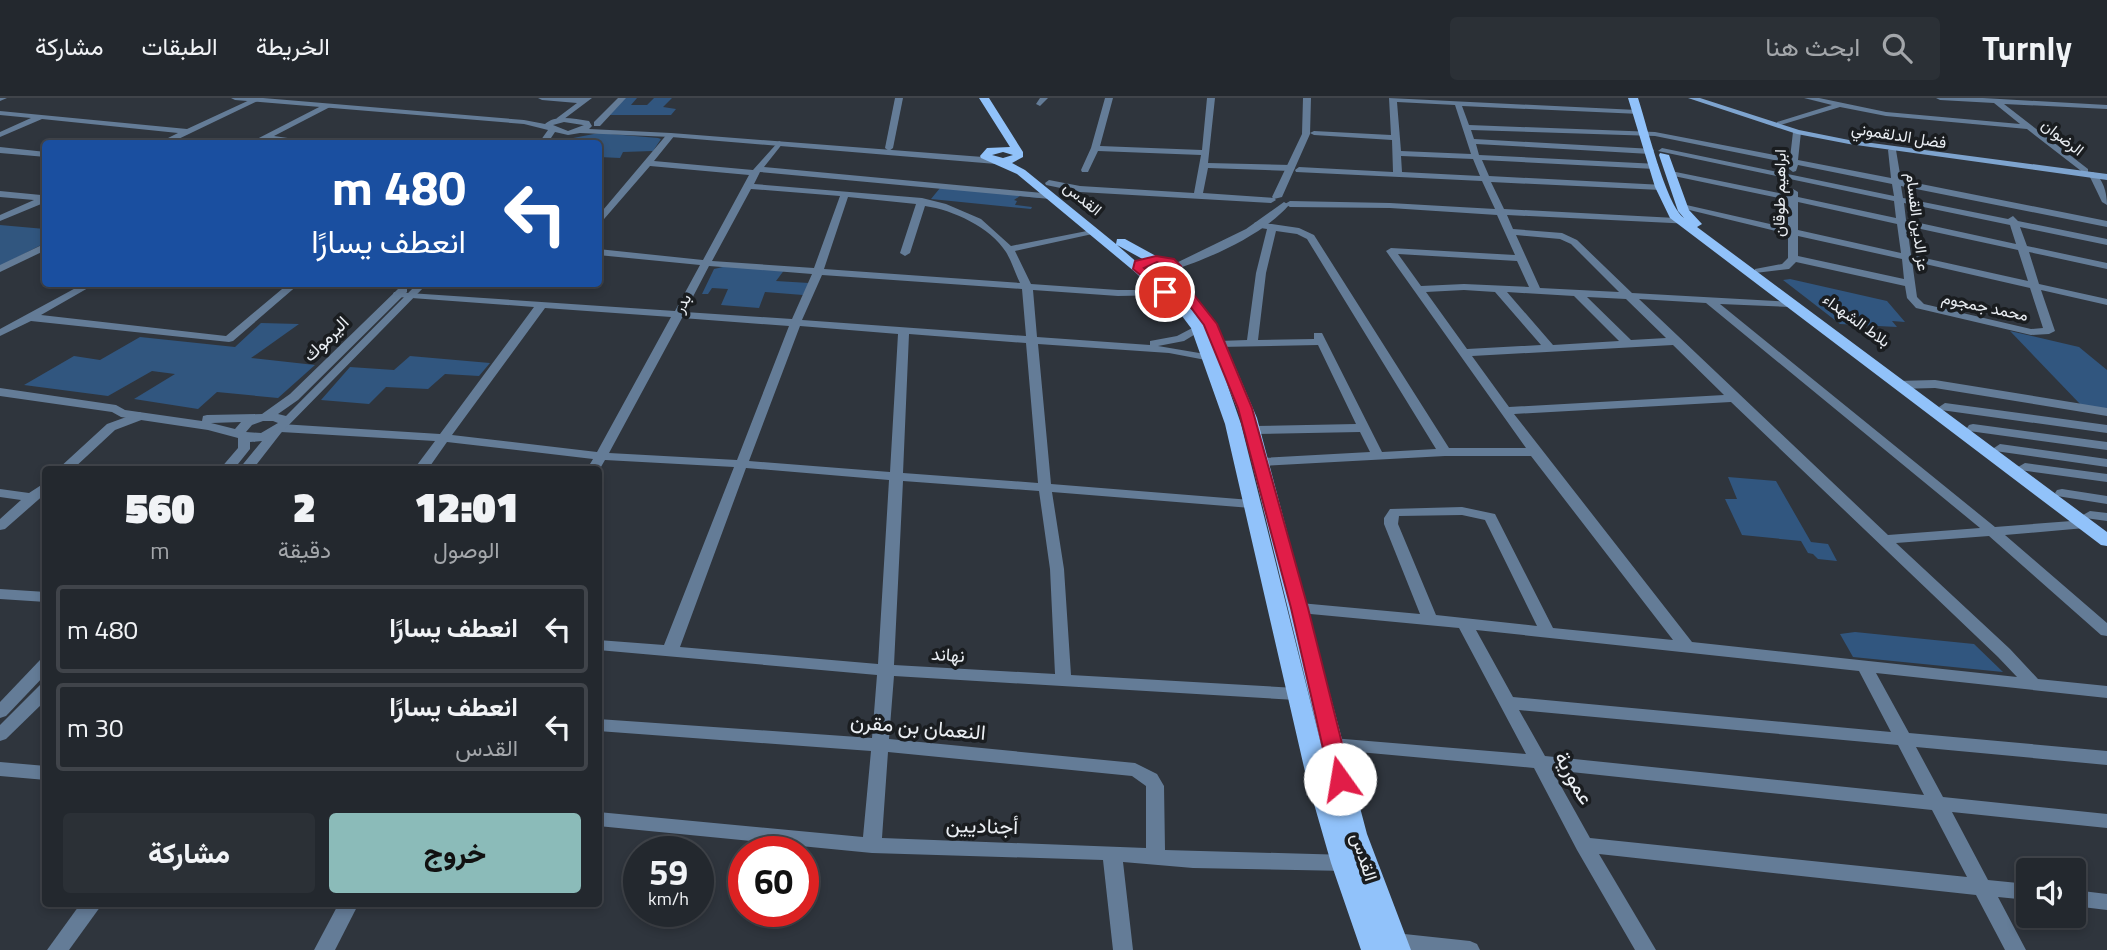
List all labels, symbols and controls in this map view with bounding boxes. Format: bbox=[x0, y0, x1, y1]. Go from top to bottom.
search box bbox=[1450, 17, 1940, 80]
text: Turnly bbox=[1982, 23, 2072, 73]
text: ابحث هنا bbox=[1765, 27, 1860, 66]
text: مشاركة bbox=[35, 28, 103, 64]
text: الطبقات bbox=[141, 28, 218, 64]
text: الخريطة bbox=[256, 28, 330, 64]
icon: search bbox=[1878, 29, 1916, 67]
street label: الرضوان bbox=[2037, 113, 2089, 161]
street label: فضل الدلقموني bbox=[1849, 116, 1948, 156]
text: 480 m bbox=[332, 149, 466, 224]
street label: ابراهيم طوقان bbox=[1766, 149, 1792, 237]
icon: left bbox=[490, 168, 581, 259]
street label: عز الدين القسام bbox=[1900, 171, 1936, 273]
street label: القدس bbox=[1058, 175, 1108, 221]
text: انعطف يسارًا bbox=[311, 217, 466, 265]
pin bbox=[1135, 262, 1195, 322]
icon: arrive bbox=[1146, 273, 1184, 311]
street label: محمد جمجوم bbox=[1939, 285, 2031, 327]
street label: بلاط الشهداء bbox=[1818, 287, 1896, 353]
street label: بدر bbox=[666, 289, 697, 318]
street label: اليرموك bbox=[296, 309, 355, 368]
text: 2 bbox=[293, 474, 316, 538]
text: 12:01 bbox=[414, 474, 519, 538]
text: 560 bbox=[125, 475, 195, 539]
text: دقيقة bbox=[278, 532, 331, 567]
text: الوصول bbox=[433, 532, 500, 567]
text: m bbox=[150, 533, 170, 568]
text: انعطف يسارًا bbox=[389, 608, 518, 647]
text: 480 m bbox=[67, 610, 138, 649]
icon: left bbox=[539, 610, 577, 648]
street label: نهاند bbox=[930, 640, 966, 669]
text: انعطف يسارًا bbox=[389, 687, 518, 726]
street label: النعمان بن مقرن bbox=[849, 704, 987, 748]
text: 30 m bbox=[67, 708, 124, 747]
icon: left bbox=[539, 708, 577, 746]
text: القدس bbox=[455, 730, 518, 765]
position arrow bbox=[1303, 742, 1377, 816]
street label: عمورية bbox=[1547, 745, 1603, 810]
street label: أجناديين bbox=[945, 808, 1019, 842]
button: مشاركة bbox=[63, 813, 315, 893]
button: خروج bbox=[329, 813, 581, 893]
street label: القدس bbox=[1344, 829, 1385, 884]
speed limit sign: 60 bbox=[728, 836, 819, 927]
text: 59 bbox=[649, 845, 688, 899]
map controls bbox=[2016, 858, 2086, 928]
button: sound bbox=[2016, 858, 2086, 928]
text: km/h bbox=[648, 885, 689, 912]

